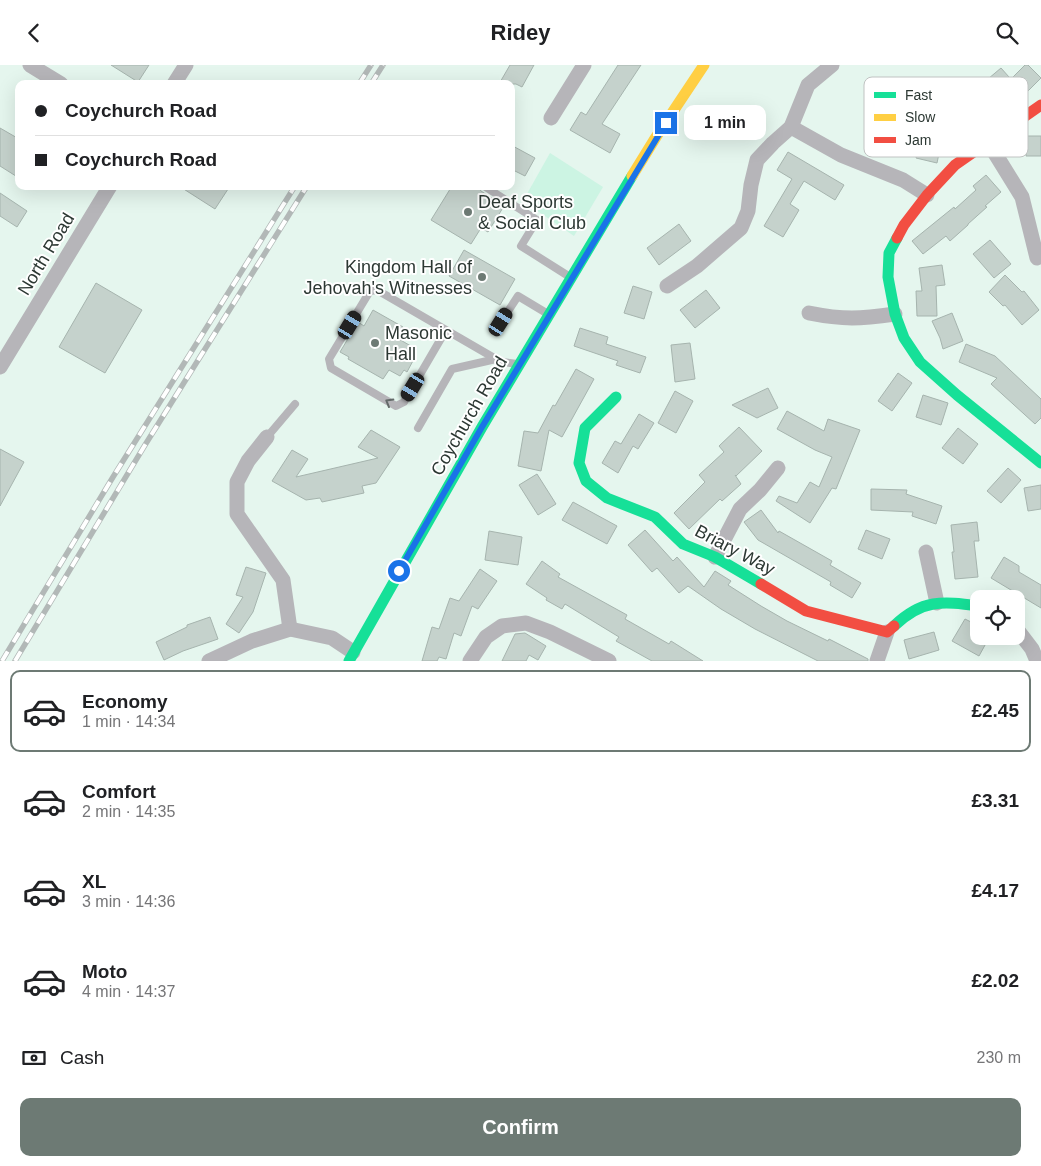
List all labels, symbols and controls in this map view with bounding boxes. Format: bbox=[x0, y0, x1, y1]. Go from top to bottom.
icon: back bbox=[20, 19, 48, 47]
icon: search bbox=[993, 19, 1021, 47]
text: Ridey bbox=[491, 20, 550, 45]
legend bbox=[864, 77, 1028, 157]
text: Fast bbox=[905, 87, 932, 103]
text: Coychurch Road bbox=[65, 100, 217, 121]
callout: 1 min bbox=[684, 105, 766, 141]
text: Slow bbox=[905, 109, 936, 125]
route end bbox=[655, 112, 677, 134]
text: 1 min bbox=[704, 114, 746, 131]
text: Jam bbox=[905, 132, 931, 148]
text: Coychurch Road bbox=[65, 149, 217, 170]
place label: Deaf Sports & Social Club bbox=[478, 192, 586, 233]
marker: Deaf Sports & Social Club bbox=[462, 206, 474, 218]
street label: North Road bbox=[14, 209, 78, 299]
place label: Kingdom Hall of Jehovah's Witnesses bbox=[303, 257, 473, 298]
marker: Kingdom Hall of Jehovah's Witnesses bbox=[476, 271, 488, 283]
car bbox=[486, 305, 515, 339]
car bbox=[335, 308, 364, 342]
place label: Masonic Hall bbox=[385, 323, 452, 364]
marker: Masonic Hall bbox=[369, 337, 381, 349]
street label: Coychurch Road bbox=[427, 353, 511, 479]
car bbox=[398, 370, 427, 404]
one-way arrow bbox=[385, 398, 394, 408]
street label: Briary Way bbox=[692, 521, 778, 579]
route start bbox=[388, 560, 410, 582]
map controls bbox=[970, 590, 1025, 645]
button: locate bbox=[970, 590, 1025, 645]
icon: car bbox=[22, 689, 67, 734]
text: Economy bbox=[82, 691, 168, 712]
text: £2.45 bbox=[971, 700, 1019, 721]
text: 1 min · 14:34 bbox=[82, 713, 175, 730]
icon: car bbox=[22, 779, 67, 824]
text: Comfort bbox=[82, 781, 156, 802]
text: £3.31 bbox=[971, 790, 1019, 811]
text: 2 min · 14:35 bbox=[82, 803, 175, 820]
icon: car bbox=[22, 869, 67, 914]
text: XL bbox=[82, 871, 106, 892]
text: £4.17 bbox=[971, 880, 1019, 901]
text: 3 min · 14:36 bbox=[82, 893, 175, 910]
icon: car bbox=[22, 959, 67, 1004]
text: Moto bbox=[82, 961, 127, 982]
text: £2.02 bbox=[971, 970, 1019, 991]
text: 4 min · 14:37 bbox=[82, 983, 175, 1000]
icon: cash bbox=[20, 1044, 48, 1072]
text: Cash bbox=[60, 1047, 104, 1068]
text: 230 m bbox=[977, 1049, 1021, 1066]
button: Confirm bbox=[20, 1098, 1021, 1156]

